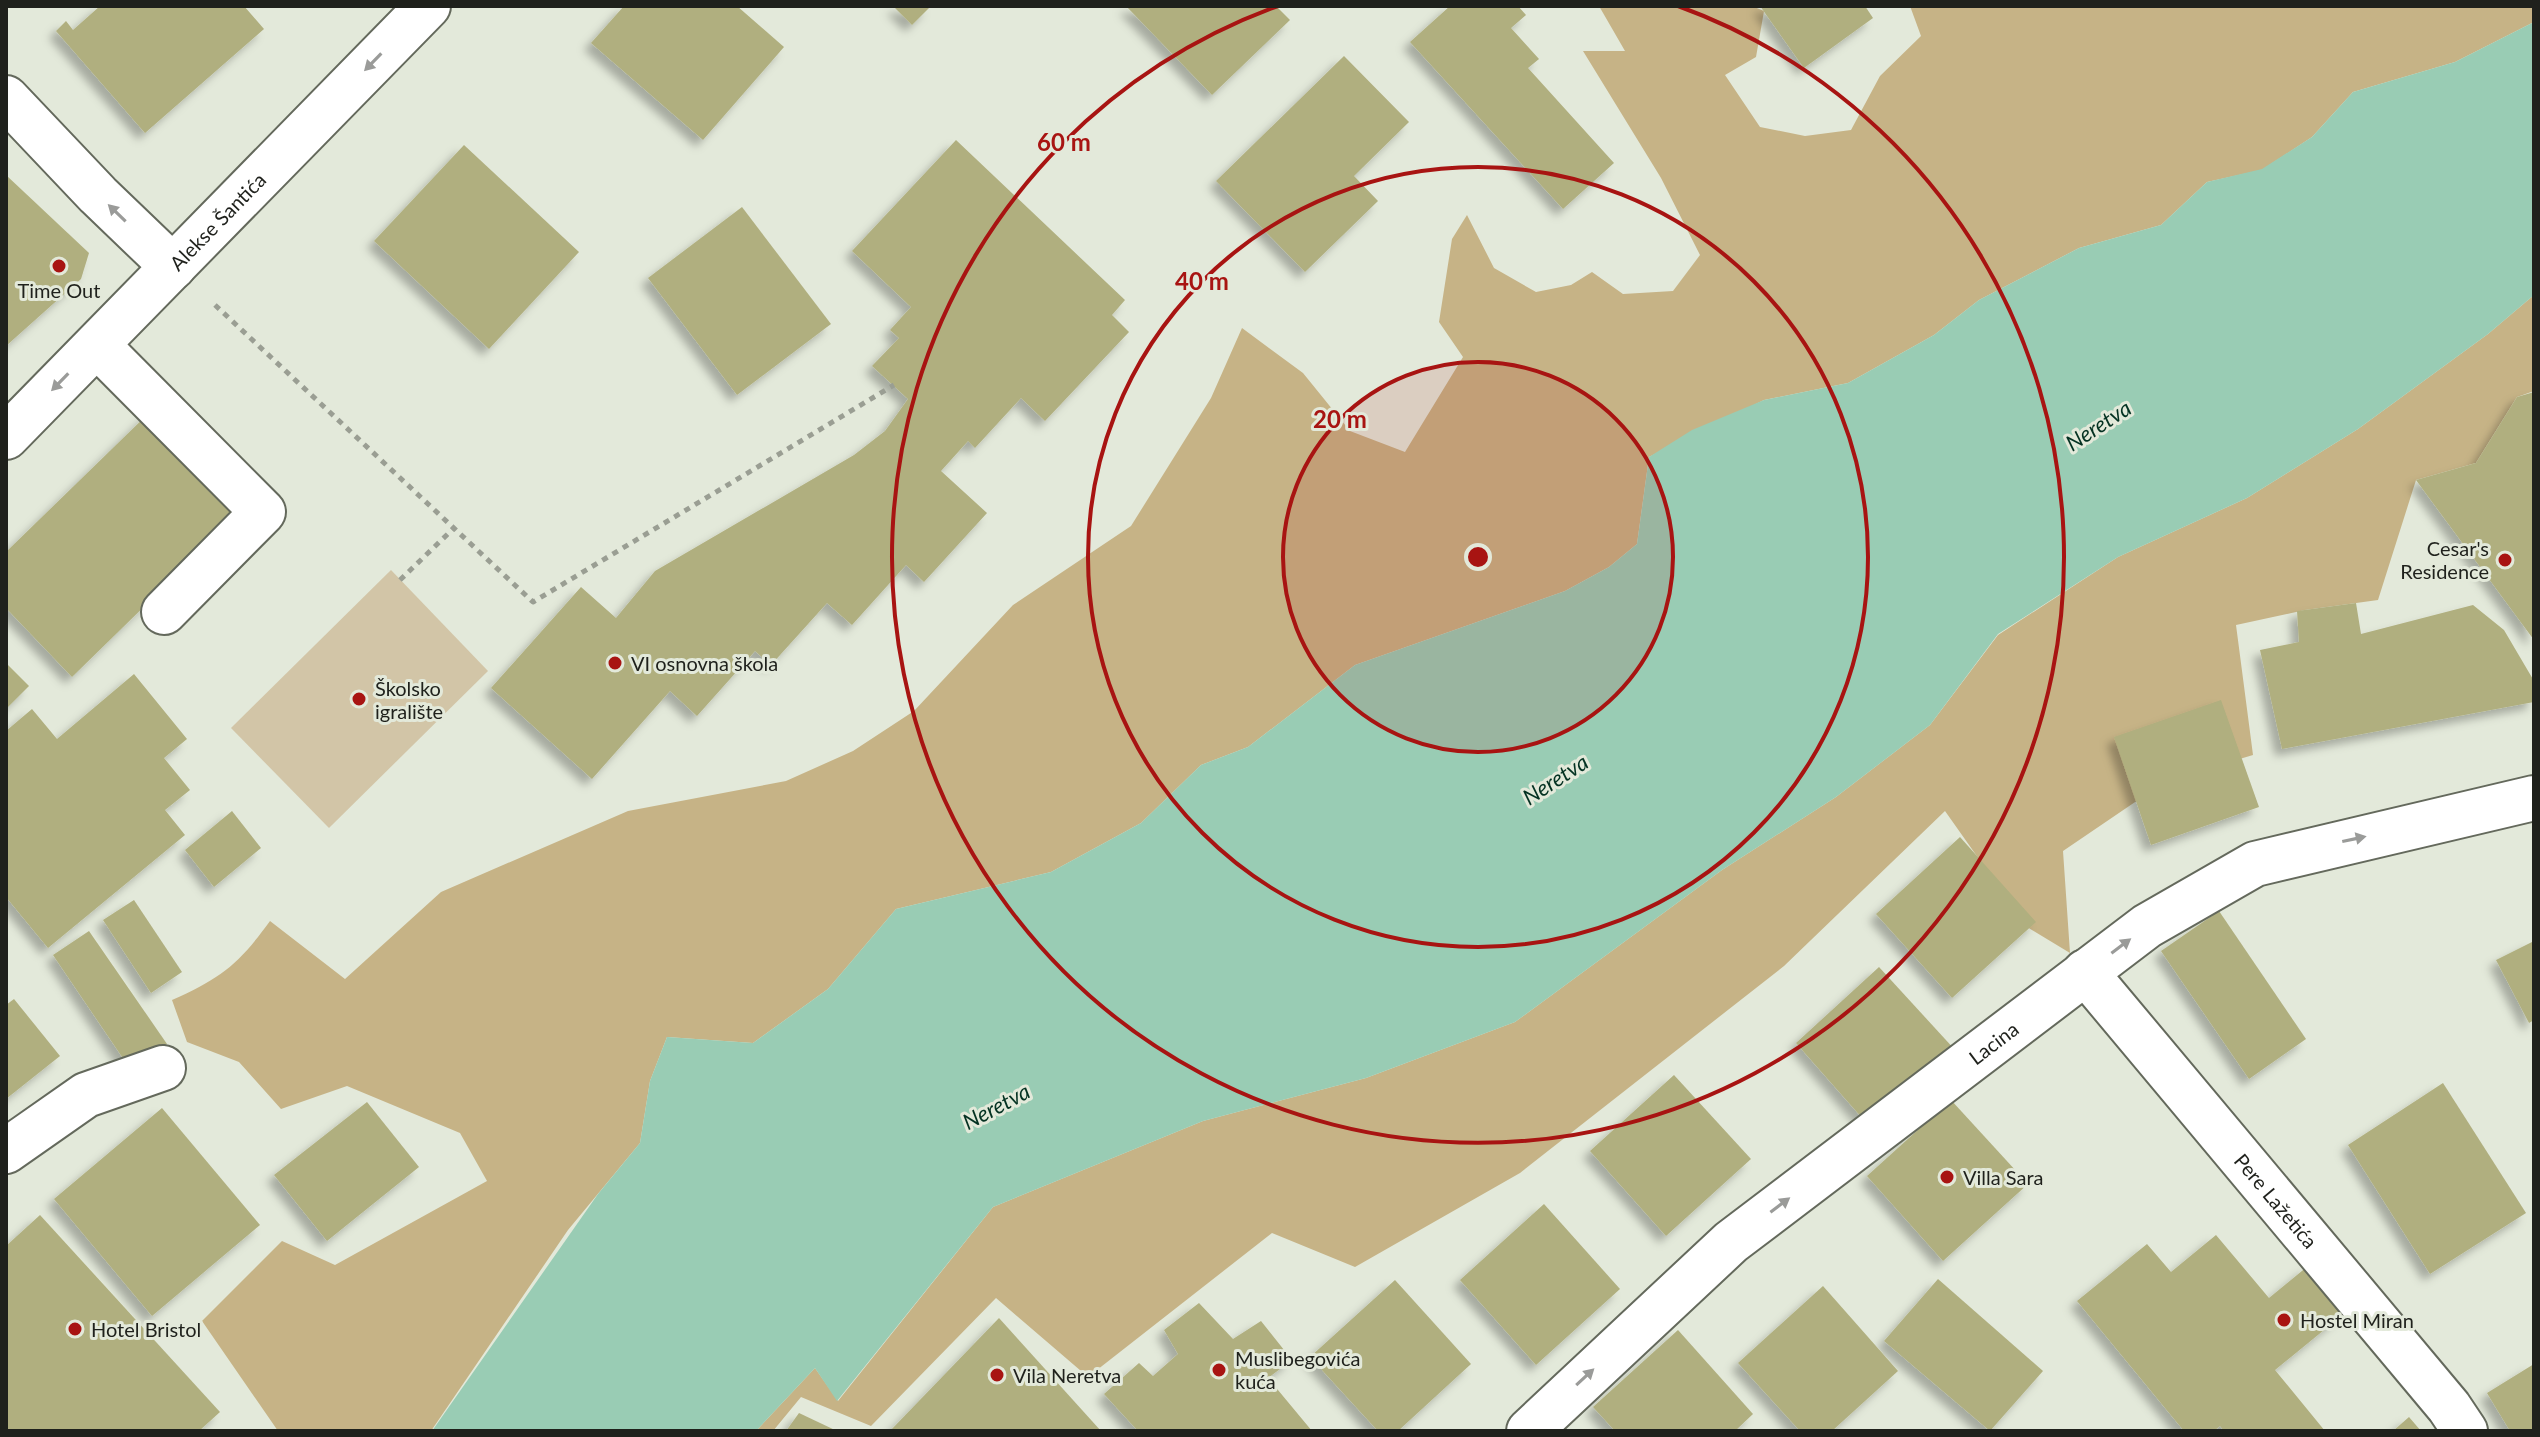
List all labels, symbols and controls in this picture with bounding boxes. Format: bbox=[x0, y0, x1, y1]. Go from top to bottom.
one-way arrow bbox=[365, 52, 383, 71]
text: 60 m bbox=[1037, 127, 1091, 156]
street label: Alekse Šantića bbox=[164, 167, 270, 275]
one-way arrow bbox=[107, 204, 126, 222]
marker: Time Out bbox=[50, 257, 68, 275]
text: 40 m bbox=[1175, 266, 1229, 295]
place label: Time Out bbox=[18, 278, 100, 302]
one-way arrow bbox=[51, 372, 69, 391]
water label: Neretva bbox=[2060, 394, 2136, 456]
text: 20 m bbox=[1313, 404, 1367, 433]
place label: Cesar's Residence bbox=[2400, 536, 2489, 583]
centre of rings bbox=[1464, 543, 1492, 571]
marker: Cesar's Residence bbox=[2496, 551, 2514, 569]
place label: VI osnovna škola bbox=[631, 651, 778, 675]
marker: VI osnovna škola bbox=[606, 654, 624, 672]
place label: Školsko igralište bbox=[375, 676, 443, 723]
marker: Školsko igralište bbox=[350, 690, 368, 708]
water label: Neretva bbox=[1517, 748, 1593, 810]
one-way arrow bbox=[2342, 832, 2367, 845]
one-way arrow bbox=[2110, 939, 2131, 954]
street label: Lacina bbox=[1964, 1016, 2023, 1069]
water label: Neretva bbox=[958, 1077, 1034, 1135]
street label: Pere Lažetića bbox=[2230, 1148, 2323, 1253]
place label: Villa Sara bbox=[1963, 1165, 2044, 1189]
marker: Villa Sara bbox=[1938, 1168, 1956, 1186]
one-way arrow bbox=[1770, 1197, 1790, 1213]
place label: Hostel Miran bbox=[2300, 1308, 2414, 1332]
marker: Hostel Miran bbox=[2275, 1311, 2293, 1329]
place label: Hotel Bristol bbox=[91, 1317, 201, 1341]
marker: Hotel Bristol bbox=[66, 1320, 84, 1338]
place label: Muslibegovića kuća bbox=[1235, 1346, 1360, 1393]
marker: Muslibegovića kuća bbox=[1210, 1361, 1228, 1379]
place label: Vila Neretva bbox=[1013, 1363, 1121, 1387]
marker: Vila Neretva bbox=[988, 1366, 1006, 1384]
one-way arrow bbox=[1575, 1368, 1594, 1386]

